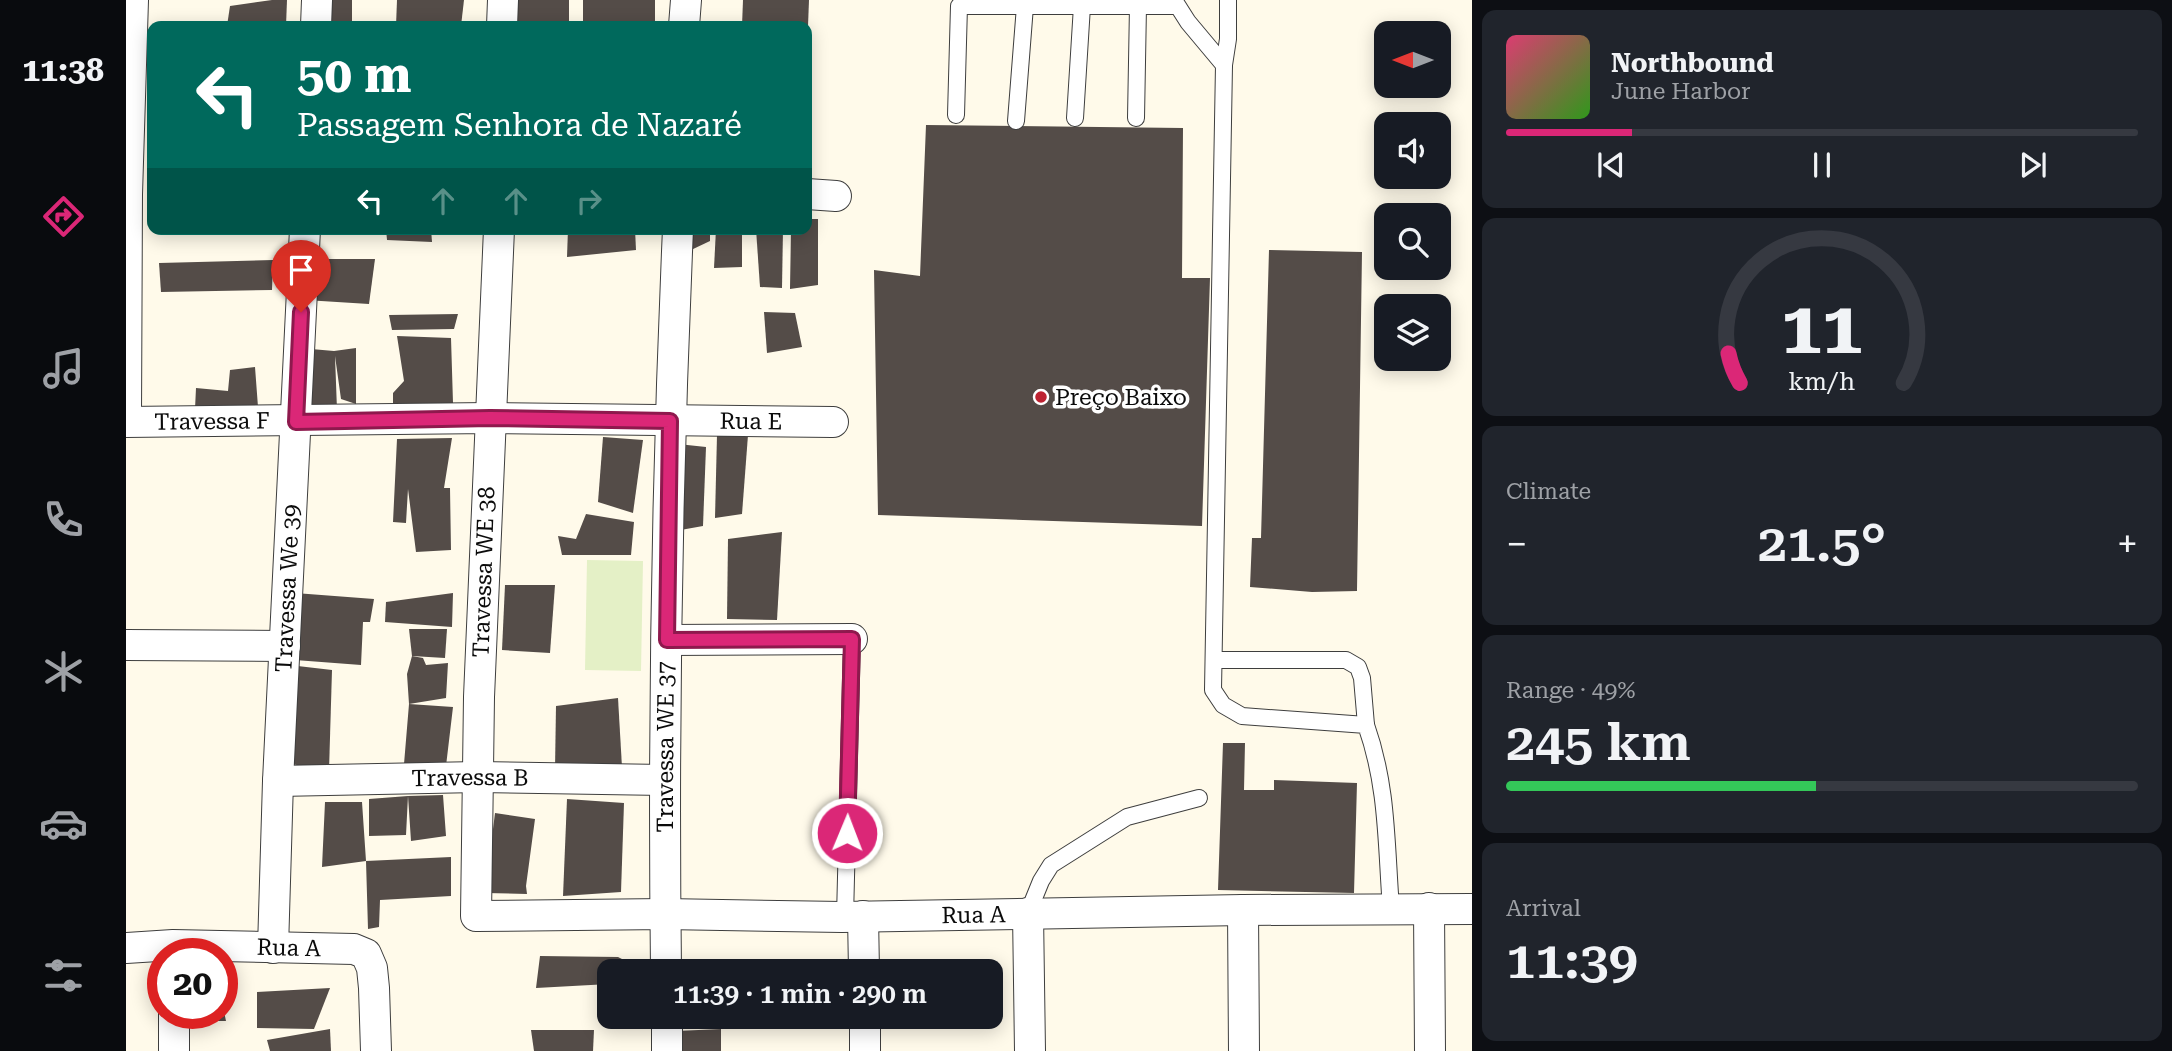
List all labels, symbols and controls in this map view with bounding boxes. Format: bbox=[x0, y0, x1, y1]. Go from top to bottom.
north arrow bbox=[1374, 21, 1451, 98]
map controls bbox=[1374, 21, 1451, 371]
text: 50 m bbox=[297, 47, 412, 104]
text: Northbound bbox=[1611, 48, 1774, 78]
icon: left bbox=[182, 49, 273, 140]
text: 11:38 bbox=[22, 51, 104, 89]
text: June Harbor bbox=[1611, 78, 1751, 105]
text: Passagem Senhora de Nazaré bbox=[297, 106, 742, 144]
button: sound bbox=[1374, 112, 1451, 189]
icon: previous bbox=[1592, 146, 1630, 184]
icon: pause bbox=[1803, 146, 1841, 184]
icon: next bbox=[2014, 146, 2052, 184]
icon: left bbox=[351, 182, 389, 220]
icon: ahead bbox=[424, 182, 462, 220]
icon: ahead bbox=[497, 182, 535, 220]
icon: right bbox=[570, 182, 608, 220]
icon: directions bbox=[39, 192, 88, 241]
button: search bbox=[1374, 203, 1451, 280]
pin bbox=[271, 240, 331, 312]
icon: arrive bbox=[282, 251, 320, 289]
text: 11 bbox=[1781, 287, 1863, 372]
button: layers bbox=[1374, 294, 1451, 371]
icon: music bbox=[39, 344, 88, 393]
text: km/h bbox=[1789, 367, 1855, 396]
place label: Preço Baixo bbox=[1055, 384, 1187, 411]
marker: Preço Baixo bbox=[1033, 389, 1049, 405]
street label: Travessa F bbox=[154, 407, 270, 435]
street label: Rua E bbox=[719, 407, 783, 435]
text: Climate bbox=[1506, 478, 1591, 505]
street label: Travessa WE 38 bbox=[468, 486, 500, 658]
icon: phone bbox=[39, 495, 88, 544]
street label: Travessa We 39 bbox=[270, 503, 305, 673]
text: 21.5° bbox=[1758, 513, 1886, 574]
text: − bbox=[1506, 522, 1527, 566]
text: + bbox=[2117, 522, 2138, 566]
icon: climate bbox=[39, 647, 88, 696]
street label: Travessa WE 37 bbox=[652, 661, 679, 833]
text: Range · 49% bbox=[1506, 677, 1635, 704]
text: 245 km bbox=[1506, 712, 1691, 773]
street label: Travessa B bbox=[411, 763, 529, 792]
position arrow bbox=[810, 796, 884, 870]
icon: car bbox=[39, 799, 88, 848]
text: Arrival bbox=[1506, 895, 1581, 922]
street label: Rua A bbox=[941, 901, 1006, 929]
text: 11:39 bbox=[1506, 930, 1638, 991]
street label: Rua A bbox=[256, 933, 321, 962]
speed limit sign: 20 bbox=[147, 938, 238, 1029]
icon: filters bbox=[39, 951, 88, 1000]
text: 11:39 · 1 min · 290 m bbox=[673, 979, 927, 1009]

